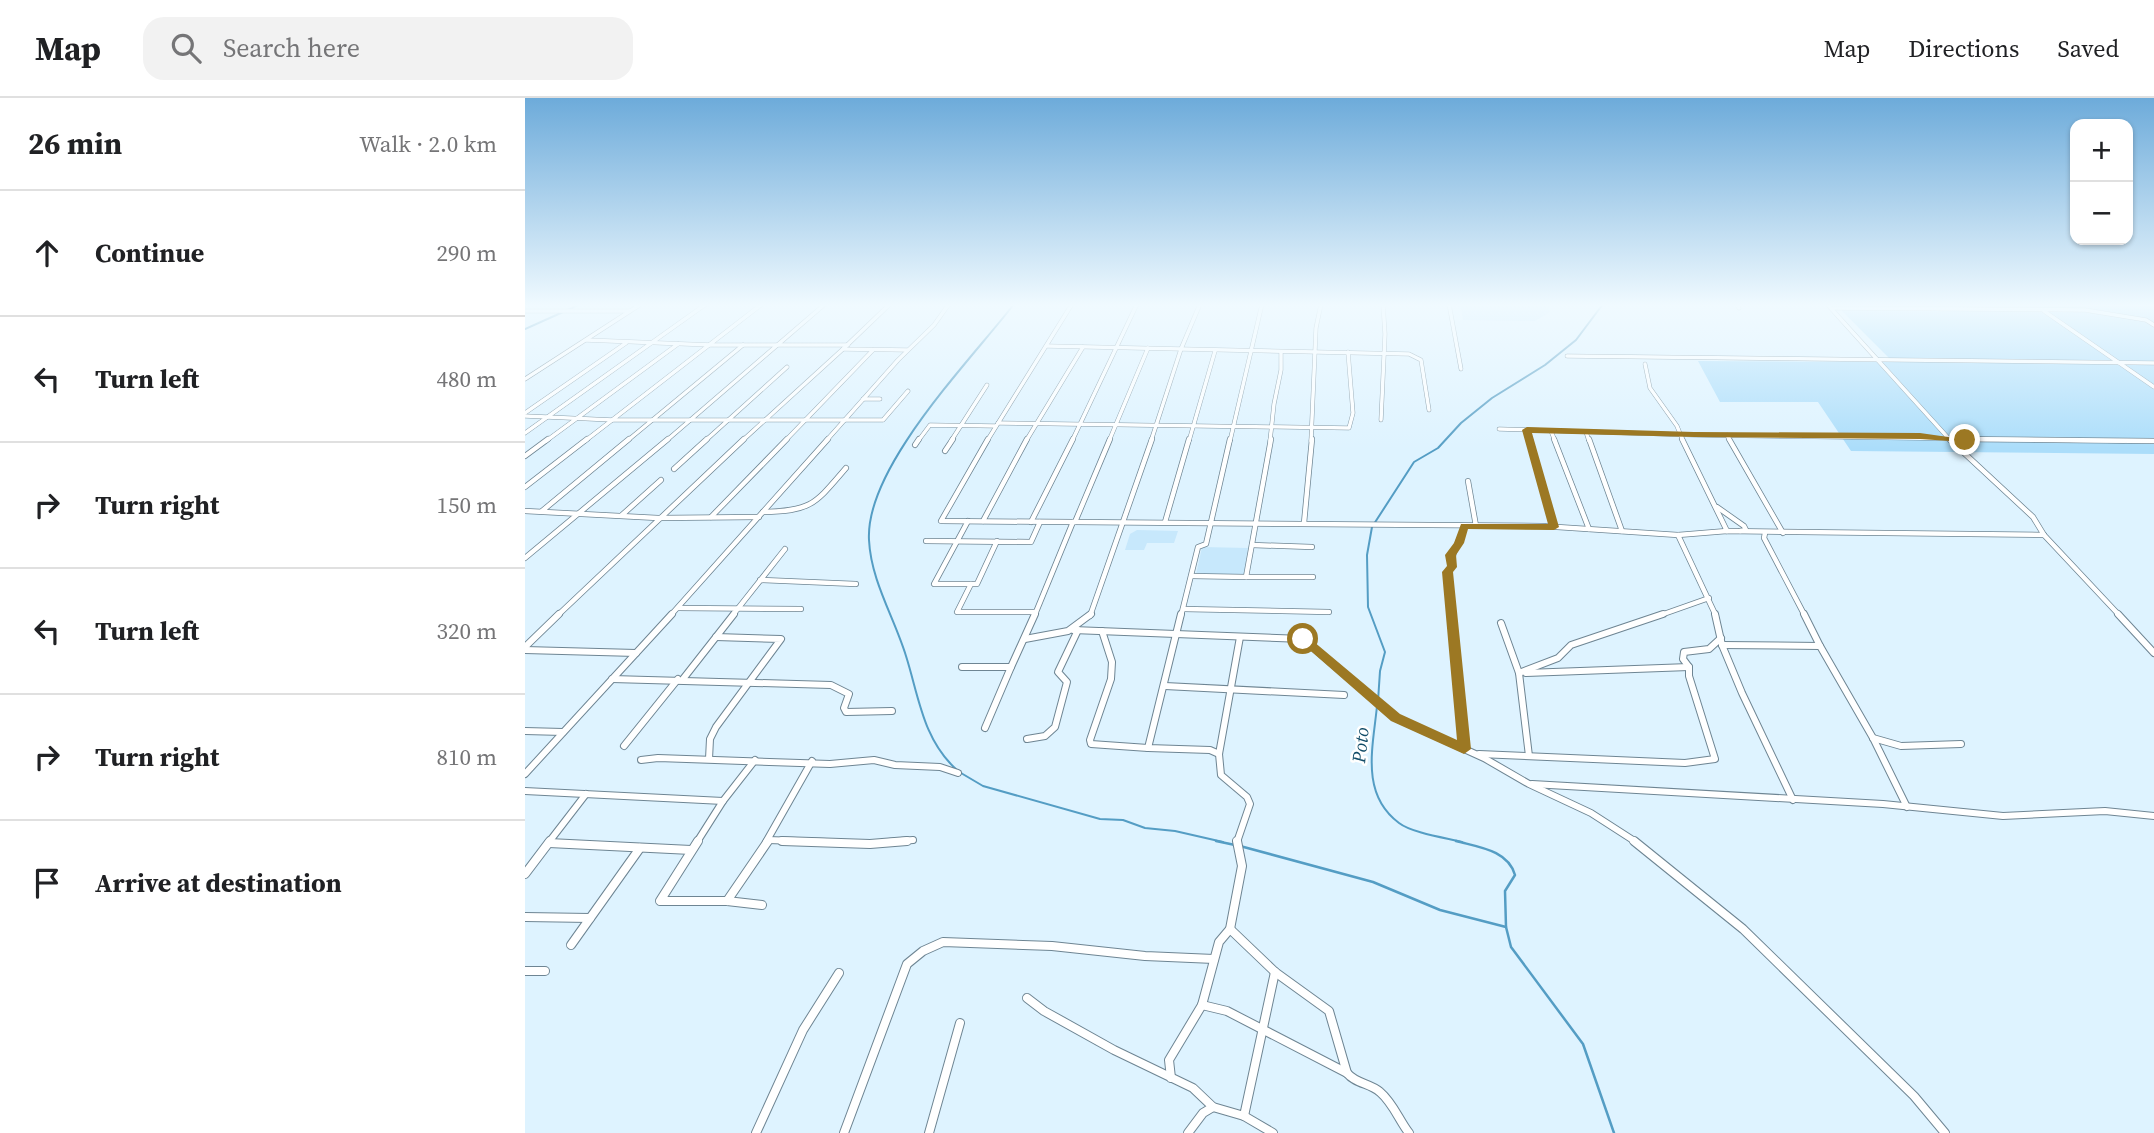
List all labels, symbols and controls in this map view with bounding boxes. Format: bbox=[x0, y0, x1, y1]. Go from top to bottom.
search box bbox=[143, 17, 633, 80]
text: Map bbox=[35, 26, 101, 71]
icon: search bbox=[167, 29, 205, 67]
text: Search here bbox=[223, 30, 360, 66]
text: Map bbox=[1823, 32, 1870, 65]
text: Directions bbox=[1908, 32, 2019, 65]
text: Saved bbox=[2057, 32, 2119, 65]
map controls bbox=[2070, 119, 2133, 245]
button: + bbox=[2070, 119, 2133, 182]
text: 26 min bbox=[28, 123, 122, 164]
text: Walk · 2.0 km bbox=[359, 128, 497, 160]
button: − bbox=[2070, 182, 2133, 245]
icon: ahead bbox=[28, 234, 66, 272]
text: Continue bbox=[95, 235, 204, 271]
text: 290 m bbox=[436, 237, 497, 269]
icon: left bbox=[28, 360, 66, 398]
text: Turn left bbox=[95, 361, 199, 397]
text: 480 m bbox=[436, 363, 497, 395]
route end bbox=[1949, 424, 1980, 455]
icon: right bbox=[28, 486, 66, 524]
text: Turn right bbox=[95, 487, 219, 523]
text: 150 m bbox=[436, 489, 497, 521]
icon: left bbox=[28, 612, 66, 650]
text: Turn left bbox=[95, 613, 199, 649]
text: 320 m bbox=[436, 615, 497, 647]
route start bbox=[1287, 623, 1318, 654]
water label: Poto bbox=[1345, 726, 1375, 765]
icon: right bbox=[28, 738, 66, 776]
text: Turn right bbox=[95, 739, 219, 775]
text: 810 m bbox=[436, 741, 497, 773]
icon: arrive bbox=[28, 864, 66, 902]
text: Arrive at destination bbox=[95, 865, 342, 901]

